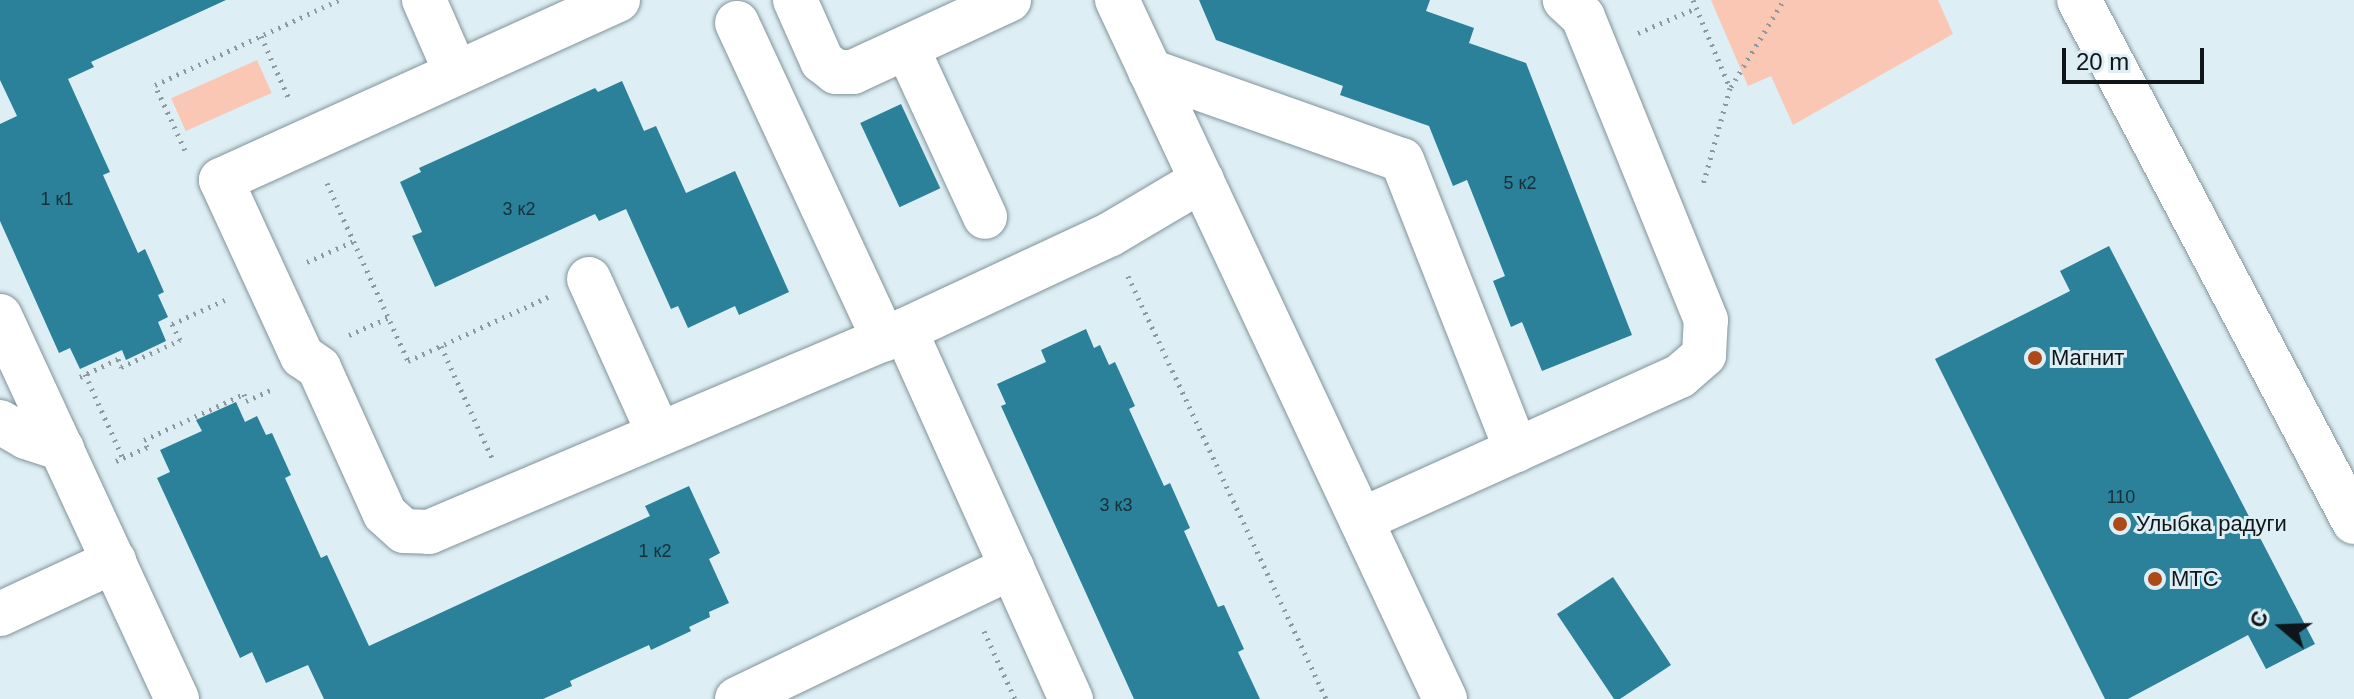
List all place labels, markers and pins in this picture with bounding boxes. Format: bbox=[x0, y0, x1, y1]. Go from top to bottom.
place label: Магнит bbox=[2051, 345, 2124, 371]
marker: Магнит bbox=[2026, 349, 2044, 367]
place label: Улыбка радуги bbox=[2136, 511, 2287, 537]
marker: Улыбка радуги bbox=[2111, 515, 2129, 533]
place label: МТС bbox=[2171, 566, 2219, 592]
marker: МТС bbox=[2146, 570, 2164, 588]

